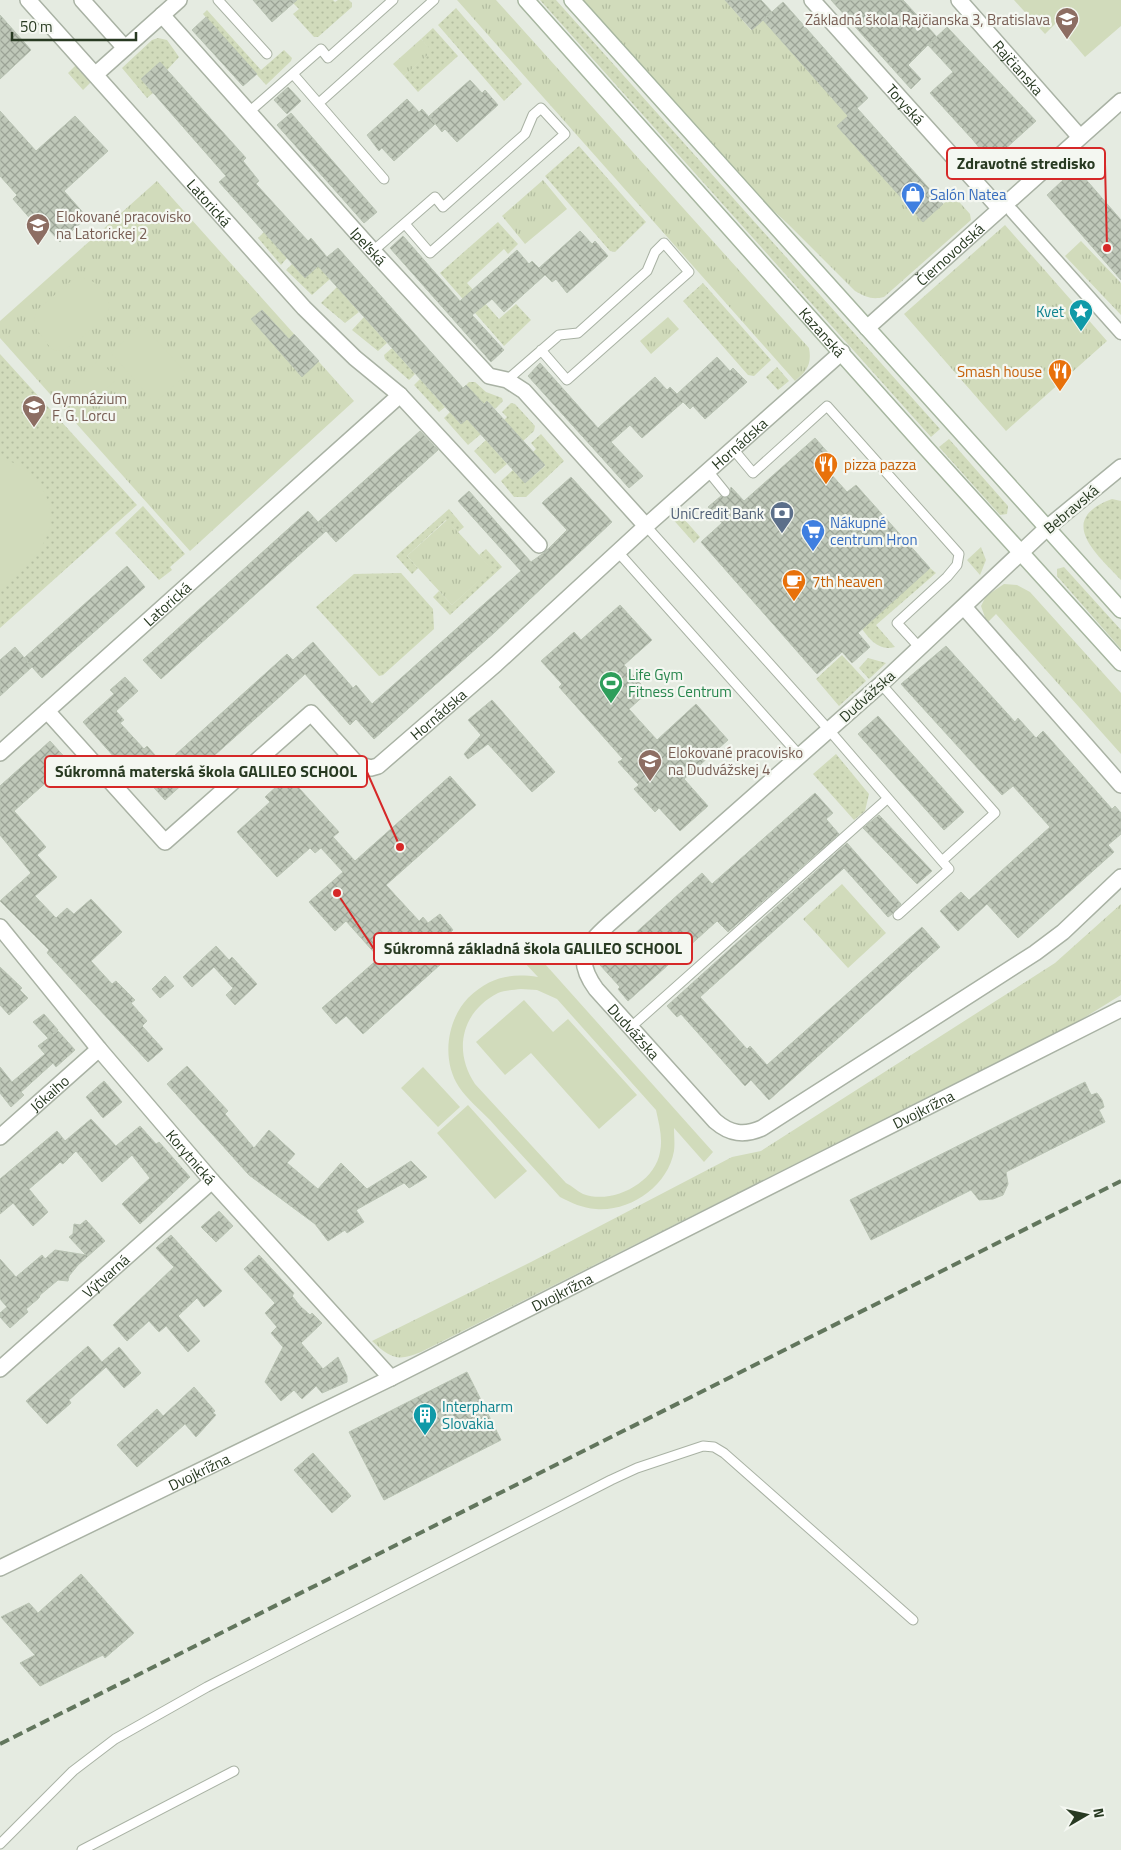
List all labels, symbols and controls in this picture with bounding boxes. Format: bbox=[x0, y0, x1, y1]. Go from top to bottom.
school or university icon: Základná škola Rajčianska 3, Bratislava bbox=[1054, 6, 1080, 40]
place label: Základná škola Rajčianska 3, Bratislava bbox=[805, 8, 1050, 31]
scale bar bbox=[12, 10, 136, 42]
text: 50 m bbox=[20, 15, 53, 38]
street label: Rajčianska bbox=[988, 35, 1050, 101]
street label: Toryská bbox=[881, 78, 931, 130]
callout: Zdravotné stredisko bbox=[947, 148, 1105, 179]
text: Zdravotné stredisko bbox=[957, 151, 1095, 175]
street label: Latorická bbox=[182, 173, 238, 232]
shop icon: Salón Natea bbox=[900, 181, 926, 215]
place label: Salón Natea bbox=[930, 183, 1007, 206]
place label: Elokované pracovisko na Latorickej 2 bbox=[56, 205, 191, 245]
school or university icon: Elokované pracovisko na Latorickej 2 bbox=[25, 212, 51, 246]
street label: Čiernovodská bbox=[911, 217, 989, 291]
street label: Ipeľská bbox=[345, 222, 393, 271]
place icon: Kvet bbox=[1068, 298, 1094, 332]
place label: Kvet bbox=[1036, 300, 1065, 323]
street label: Kazanská bbox=[794, 302, 851, 362]
restaurant icon: Smash house bbox=[1047, 358, 1073, 392]
place label: Smash house bbox=[957, 360, 1042, 383]
place label: Gymnázium F. G. Lorcu bbox=[52, 387, 127, 427]
school or university icon: Gymnázium F. G. Lorcu bbox=[21, 394, 47, 428]
street label: Hornádska bbox=[706, 412, 773, 475]
restaurant icon: pizza pazza bbox=[813, 451, 839, 485]
place label: pizza pazza bbox=[844, 453, 917, 476]
street label: Bebravská bbox=[1038, 479, 1104, 539]
bank icon: UniCredit Bank bbox=[769, 500, 795, 534]
place label: UniCredit Bank bbox=[671, 502, 764, 525]
place label: Nákupné centrum Hron bbox=[830, 511, 917, 551]
supermarket icon: Nákupné centrum Hron bbox=[800, 518, 826, 552]
cafe icon: 7th heaven bbox=[781, 568, 807, 602]
place label: 7th heaven bbox=[812, 570, 883, 593]
street label: Latorická bbox=[138, 576, 196, 631]
place label: Life Gym Fitness Centrum bbox=[628, 663, 732, 703]
street label: Dudvážska bbox=[834, 664, 901, 728]
sports icon: Life Gym Fitness Centrum bbox=[598, 670, 624, 704]
street label: Hornádska bbox=[405, 683, 472, 745]
place label: Elokované pracovisko na Dudvážskej 4 bbox=[668, 741, 803, 781]
school or university icon: Elokované pracovisko na Dudvážskej 4 bbox=[637, 748, 663, 782]
callout: Súkromná materská škola GALILEO SCHOOL bbox=[45, 756, 367, 787]
text: Súkromná materská škola GALILEO SCHOOL bbox=[55, 759, 357, 783]
callout: Súkromná základná škola GALILEO SCHOOL bbox=[374, 933, 692, 964]
text: Súkromná základná škola GALILEO SCHOOL bbox=[384, 936, 683, 960]
street label: Dudvážska bbox=[603, 998, 666, 1065]
street label: Jókaiho bbox=[24, 1069, 74, 1117]
street label: Dvojkrížna bbox=[888, 1084, 958, 1134]
street label: Korytnická bbox=[161, 1124, 222, 1190]
street label: Výtvarná bbox=[77, 1248, 135, 1303]
street label: Dvojkrížna bbox=[527, 1266, 597, 1317]
place label: Interpharm Slovakia bbox=[442, 1395, 513, 1435]
building icon: Interpharm Slovakia bbox=[412, 1402, 438, 1436]
street label: Dvojkrížna bbox=[164, 1446, 234, 1496]
north arrow bbox=[1061, 1790, 1111, 1840]
text: N bbox=[1088, 1806, 1110, 1819]

